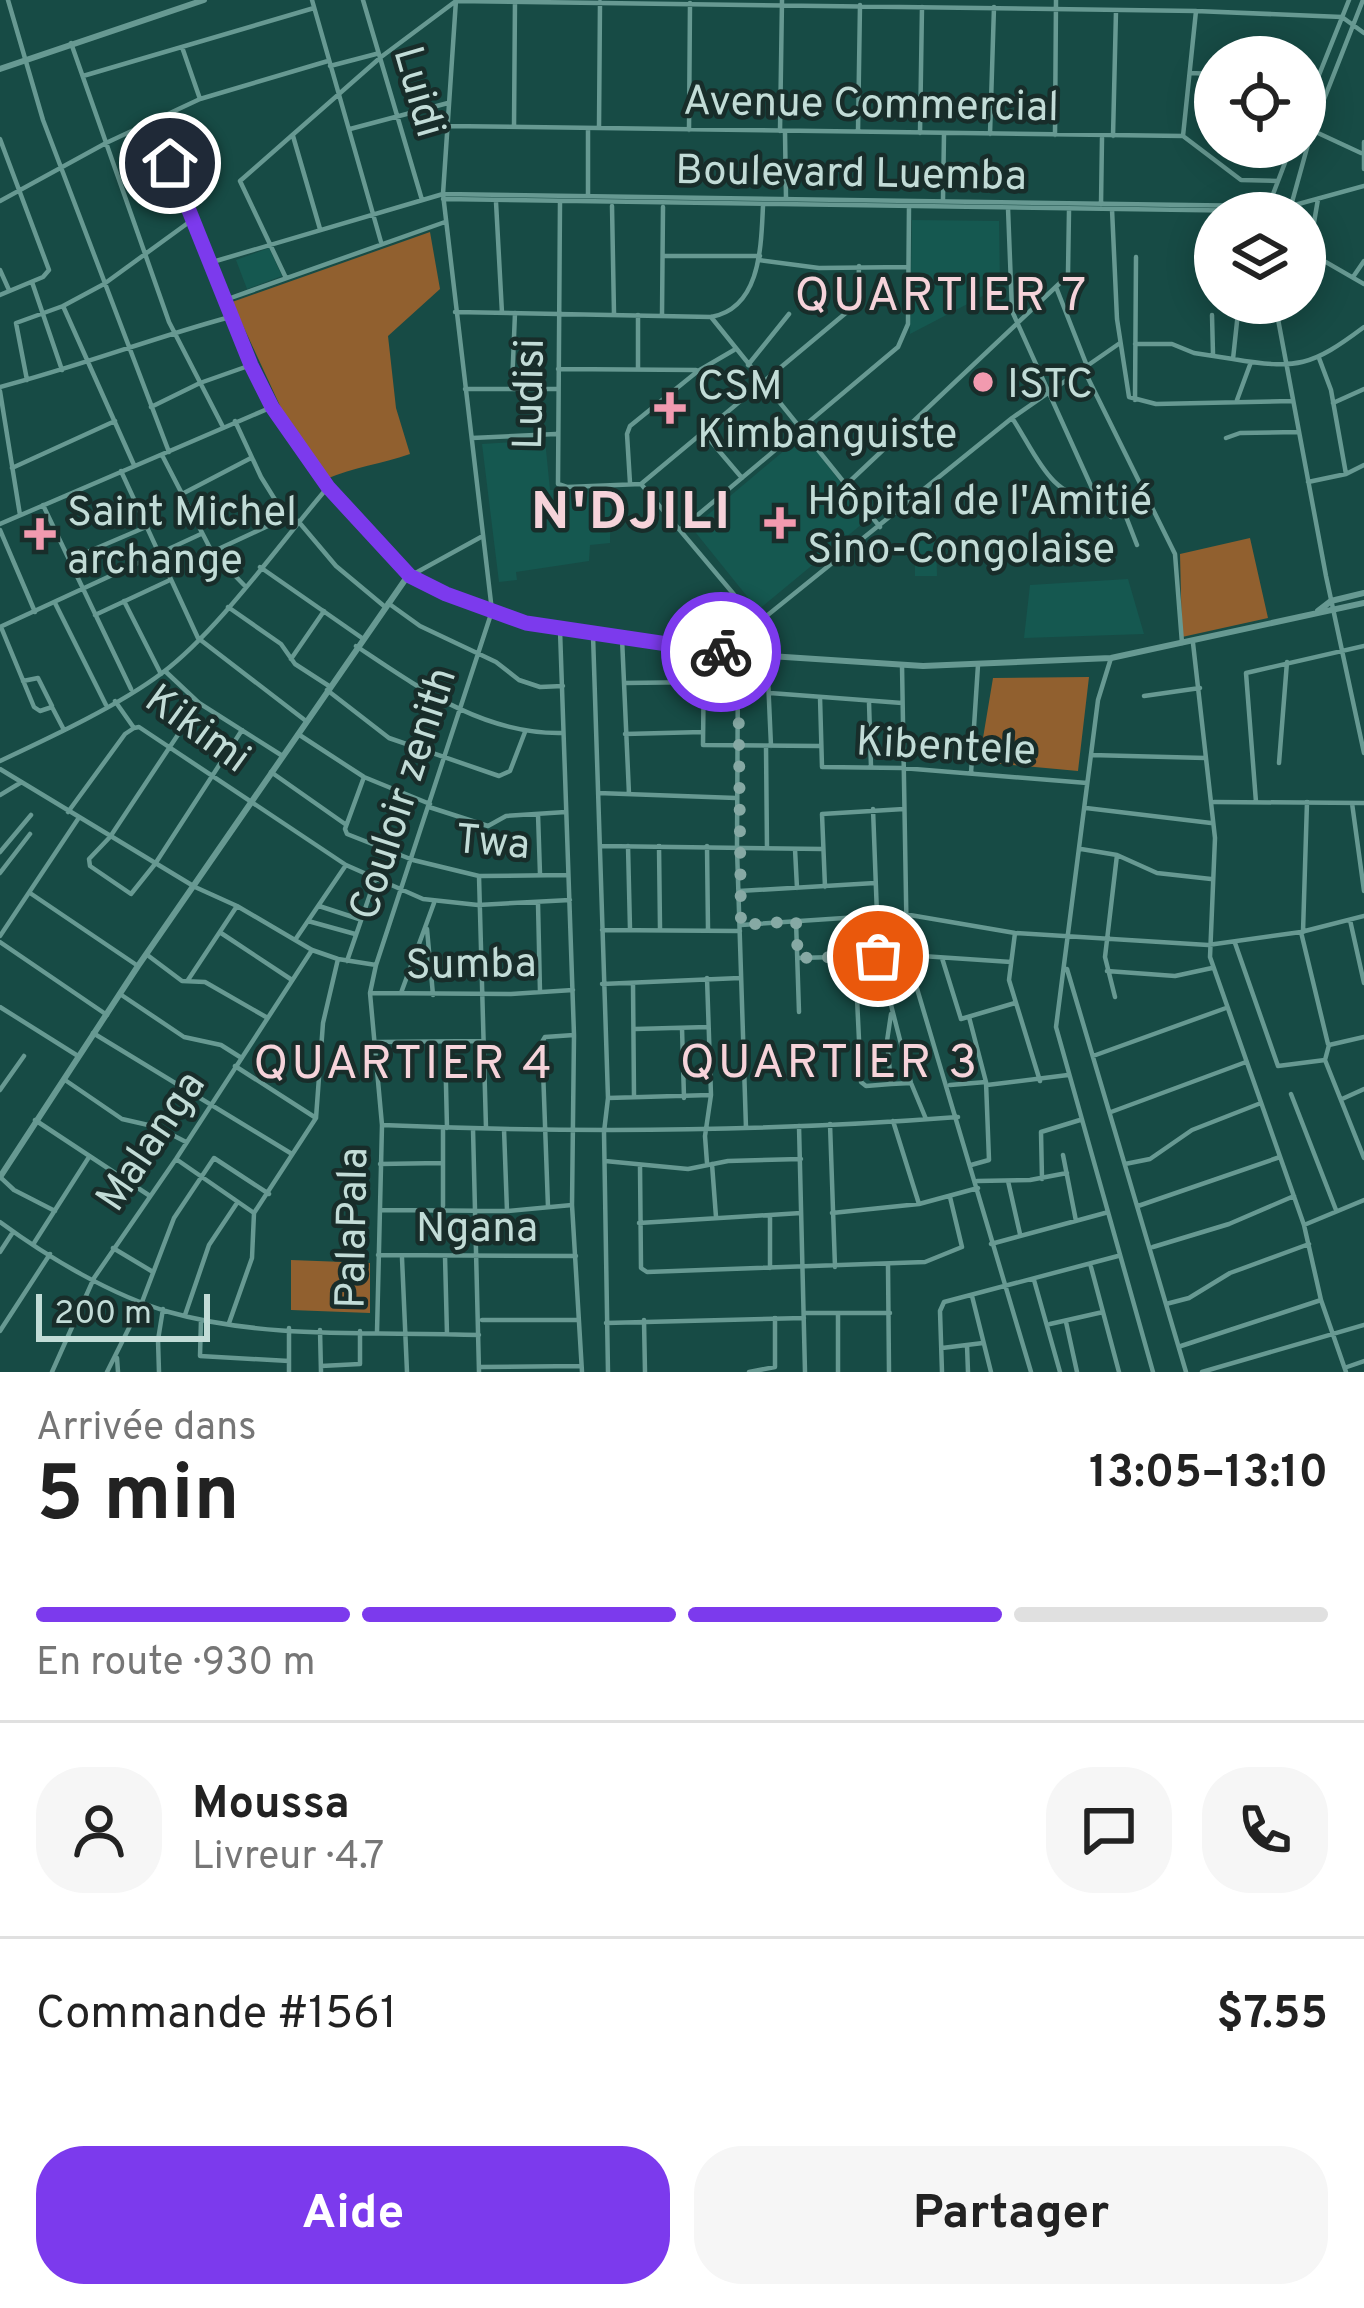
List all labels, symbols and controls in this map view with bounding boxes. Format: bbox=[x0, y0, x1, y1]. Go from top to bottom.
map controls bbox=[1194, 36, 1326, 324]
button: locate bbox=[1194, 36, 1326, 168]
street label: Luidi bbox=[379, 41, 455, 144]
street label: Avenue Commercial bbox=[682, 77, 1059, 136]
pin bbox=[119, 112, 221, 214]
icon: home bbox=[137, 130, 203, 196]
street label: Boulevard Luemba bbox=[675, 146, 1027, 205]
button: layers bbox=[1194, 192, 1326, 324]
district label: QUARTIER 7 bbox=[795, 268, 1089, 328]
street label: Ludisi bbox=[504, 338, 559, 450]
place label: ISTC bbox=[1007, 360, 1093, 413]
place label: CSM Kimbanguiste bbox=[697, 362, 957, 463]
marker: ISTC bbox=[970, 369, 996, 395]
marker: CSM Kimbanguiste bbox=[654, 392, 686, 424]
place label: Hôpital de l'Amitié Sino-Congolaise bbox=[807, 477, 1152, 578]
district label: N'DJILI bbox=[531, 480, 733, 549]
place label: Saint Michel archange bbox=[67, 488, 297, 589]
marker: Hôpital de l'Amitié Sino-Congolaise bbox=[764, 507, 796, 539]
marker: Saint Michel archange bbox=[24, 518, 56, 550]
courier bbox=[661, 592, 781, 712]
icon: bike bbox=[688, 619, 754, 685]
street label: Couloir zenith bbox=[340, 661, 471, 927]
street label: Kikimi bbox=[133, 675, 260, 787]
street label: Kibentele bbox=[854, 717, 1037, 780]
street label: Twa bbox=[453, 815, 532, 874]
pin bbox=[827, 905, 929, 1007]
icon: bag bbox=[845, 923, 911, 989]
street label: Sumba bbox=[405, 939, 537, 994]
district label: QUARTIER 3 bbox=[680, 1035, 980, 1095]
district label: QUARTIER 4 bbox=[253, 1036, 555, 1096]
street label: Malanga bbox=[86, 1062, 219, 1223]
street label: PalaPala bbox=[327, 1147, 382, 1309]
street label: Ngana bbox=[416, 1204, 538, 1257]
scale bar bbox=[36, 1288, 210, 1341]
text: 200 m bbox=[54, 1294, 152, 1336]
text: Arrivée dans bbox=[36, 1405, 256, 1454]
text: 13:05–13:10 bbox=[1089, 1446, 1328, 1503]
text: 5 min bbox=[36, 1449, 240, 1548]
text: En route · 930 m bbox=[36, 1640, 315, 1689]
button: person bbox=[36, 1767, 162, 1893]
button: chat bbox=[1046, 1767, 1172, 1893]
button: phone bbox=[1202, 1767, 1328, 1893]
text: Moussa bbox=[192, 1777, 350, 1834]
text: Livreur · 4.7 bbox=[192, 1834, 384, 1883]
text: Commande #1561 bbox=[36, 1987, 397, 2044]
text: $7.55 bbox=[1216, 1987, 1328, 2044]
button: Aide bbox=[36, 2146, 670, 2284]
button: Partager bbox=[694, 2146, 1328, 2284]

